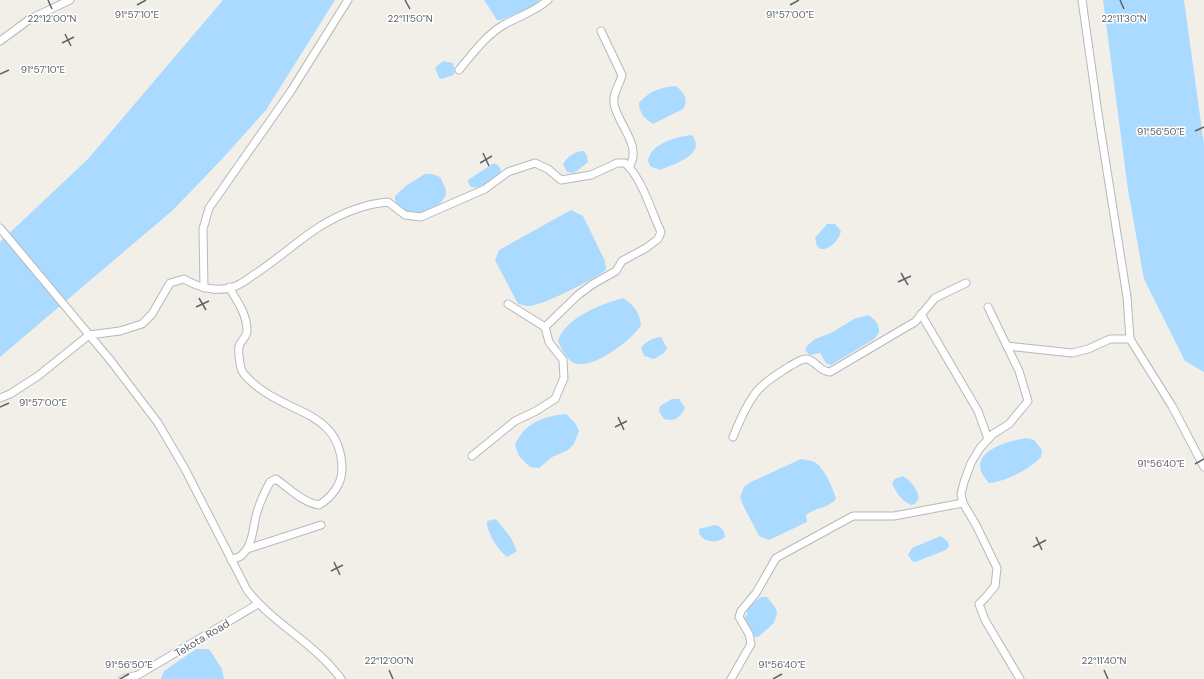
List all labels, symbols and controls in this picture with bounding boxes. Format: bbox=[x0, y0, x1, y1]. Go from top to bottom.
text: 91°57'10"E bbox=[115, 8, 160, 21]
text: 91°57'00"E bbox=[766, 8, 814, 21]
text: 22°12'00"N bbox=[28, 12, 77, 25]
text: 22°11'50"N bbox=[387, 12, 433, 25]
text: 22°11'30"N bbox=[1101, 12, 1147, 25]
text: 91°57'10"E bbox=[21, 63, 66, 76]
text: 91°56'50"E bbox=[1137, 125, 1185, 138]
text: 91°57'00"E bbox=[19, 396, 67, 409]
text: 91°56'40"E bbox=[1137, 457, 1185, 470]
street label: Tekota Road bbox=[172, 616, 232, 660]
text: 22°12'00"N bbox=[365, 654, 414, 667]
text: 22°11'40"N bbox=[1082, 654, 1127, 667]
text: 91°56'50"E bbox=[105, 658, 153, 671]
text: 91°56'40"E bbox=[758, 658, 806, 671]

